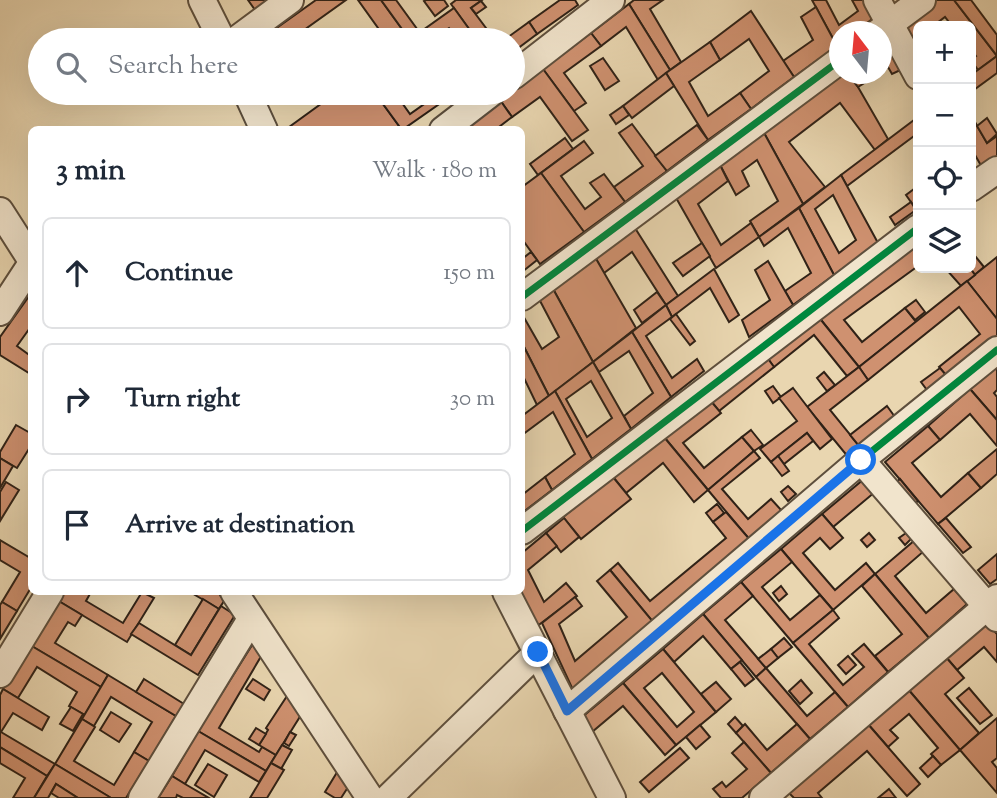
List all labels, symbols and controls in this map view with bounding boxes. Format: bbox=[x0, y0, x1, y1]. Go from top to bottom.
north arrow bbox=[829, 21, 892, 84]
map controls bbox=[913, 21, 976, 273]
button: + bbox=[913, 21, 976, 84]
search box bbox=[28, 28, 525, 105]
icon: search bbox=[52, 48, 90, 86]
text: Search here bbox=[108, 48, 238, 85]
button: − bbox=[913, 84, 976, 147]
button: locate bbox=[913, 147, 976, 210]
text: 3 min bbox=[56, 150, 126, 193]
text: Walk · 180 m bbox=[372, 155, 497, 188]
button: layers bbox=[913, 210, 976, 273]
icon: ahead bbox=[58, 254, 96, 292]
text: Continue bbox=[125, 255, 233, 292]
text: 150 m bbox=[443, 257, 495, 290]
icon: right bbox=[58, 380, 96, 418]
text: Turn right bbox=[125, 381, 240, 418]
text: 30 m bbox=[450, 383, 495, 416]
route start bbox=[845, 444, 876, 475]
icon: arrive bbox=[58, 506, 96, 544]
text: Arrive at destination bbox=[125, 507, 355, 544]
route end bbox=[522, 636, 553, 667]

